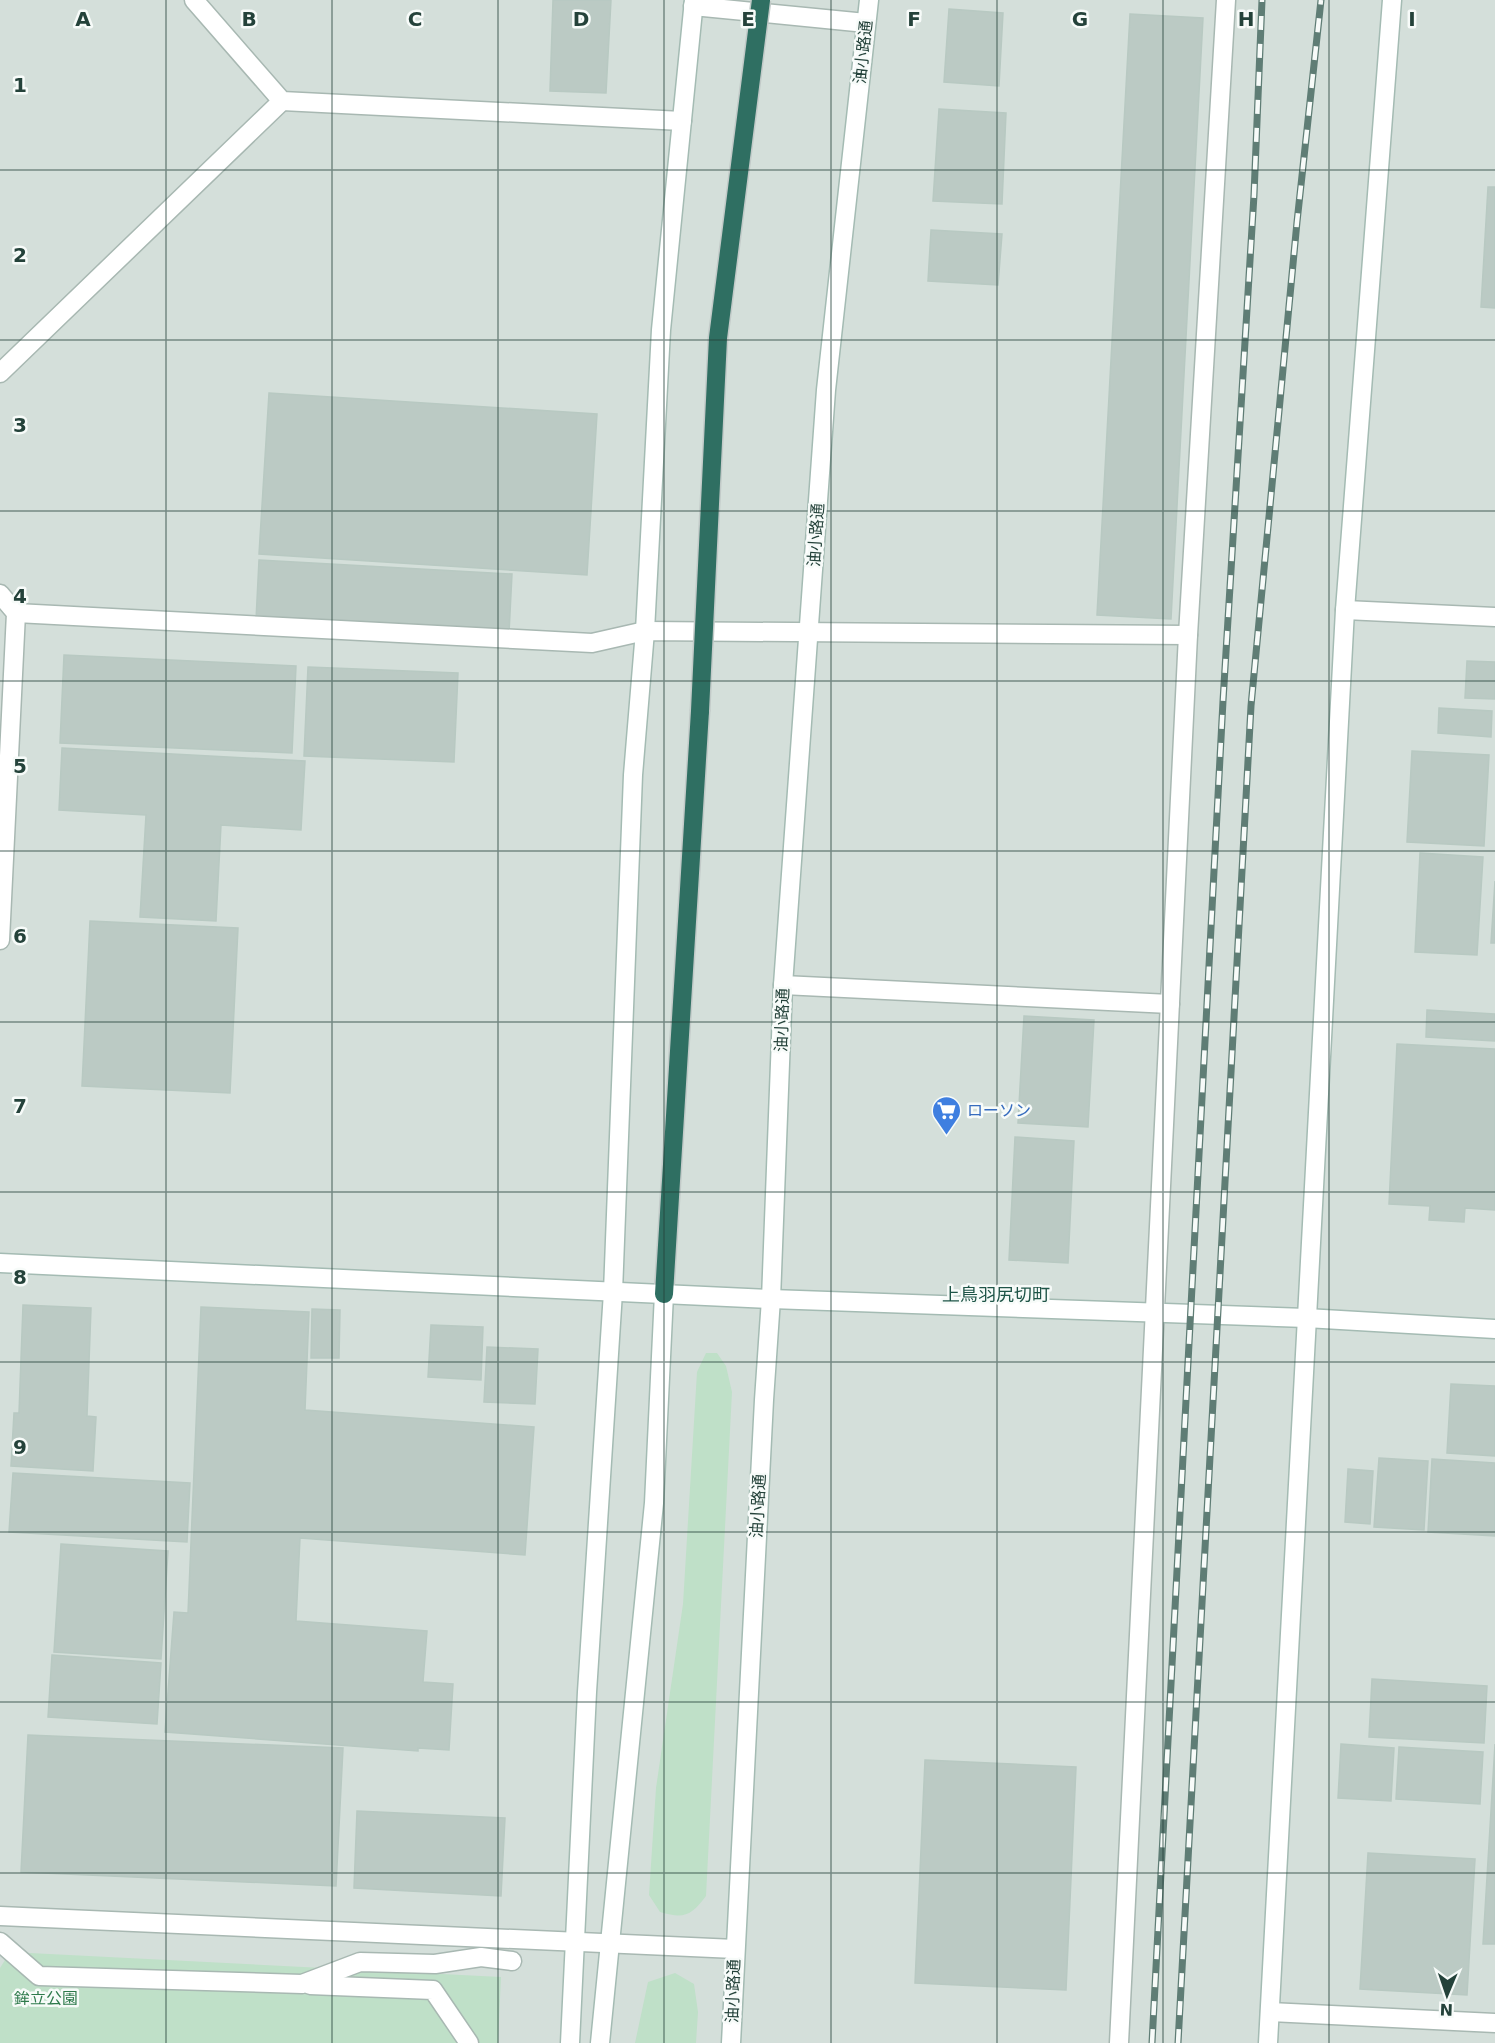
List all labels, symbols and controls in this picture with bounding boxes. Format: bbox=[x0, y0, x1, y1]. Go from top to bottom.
text: A bbox=[75, 7, 91, 31]
text: B bbox=[241, 7, 257, 31]
text: C bbox=[408, 7, 422, 31]
text: D bbox=[573, 7, 589, 31]
text: E bbox=[741, 7, 755, 31]
text: F bbox=[907, 7, 921, 31]
text: G bbox=[1072, 7, 1088, 31]
text: H bbox=[1238, 7, 1254, 31]
text: I bbox=[1408, 7, 1416, 31]
street label: 油小路通 bbox=[850, 19, 876, 85]
text: 1 bbox=[13, 73, 27, 97]
text: 2 bbox=[13, 243, 27, 267]
text: 3 bbox=[13, 413, 27, 437]
street label: 油小路通 bbox=[804, 502, 828, 568]
text: 4 bbox=[13, 584, 27, 608]
text: 5 bbox=[13, 754, 27, 778]
text: 6 bbox=[13, 924, 27, 948]
street label: 油小路通 bbox=[771, 988, 793, 1052]
text: 7 bbox=[13, 1094, 27, 1118]
supermarket icon: ローソン bbox=[930, 1094, 962, 1136]
place label: ローソン bbox=[967, 1101, 1031, 1120]
text: 8 bbox=[13, 1265, 27, 1289]
district label: 上鳥羽尻切町 bbox=[942, 1284, 1050, 1305]
text: 9 bbox=[13, 1435, 27, 1459]
street label: 油小路通 bbox=[747, 1474, 769, 1538]
street label: 油小路通 bbox=[722, 1959, 744, 2023]
north arrow bbox=[1417, 1965, 1477, 2025]
park label: 鉾立公園 bbox=[14, 1989, 78, 2008]
text: N bbox=[1439, 2000, 1454, 2019]

